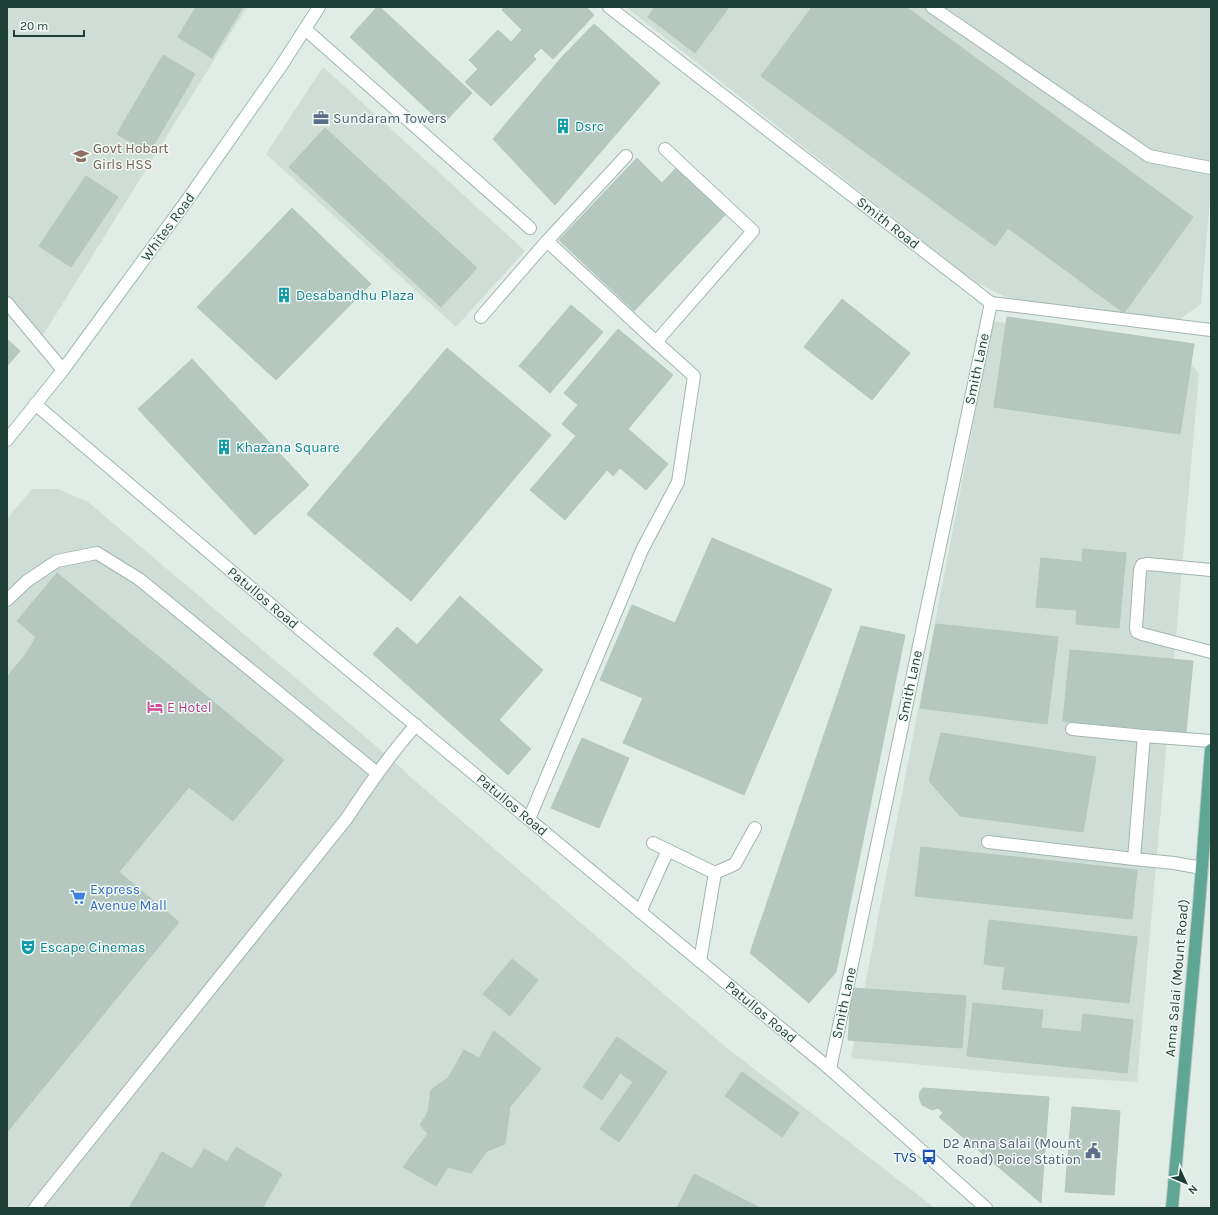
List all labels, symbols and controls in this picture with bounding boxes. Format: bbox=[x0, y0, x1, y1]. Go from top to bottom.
scale bar bbox=[14, 12, 84, 38]
text: 20 m bbox=[20, 19, 48, 33]
office icon: Sundaram Towers bbox=[312, 109, 330, 127]
place label: Sundaram Towers bbox=[333, 110, 447, 127]
building icon: Dsrc bbox=[554, 117, 572, 135]
place label: Dsrc bbox=[575, 118, 604, 135]
place label: Govt Hobart Girls HSS bbox=[93, 140, 169, 173]
school or university icon: Govt Hobart Girls HSS bbox=[72, 147, 90, 165]
street label: Whites Road bbox=[137, 189, 199, 265]
street label: Smith Road bbox=[853, 193, 923, 253]
building icon: Desabandhu Plaza bbox=[275, 286, 293, 304]
place label: Desabandhu Plaza bbox=[296, 287, 414, 304]
street label: Smith Lane bbox=[961, 332, 993, 406]
building icon: Khazana Square bbox=[215, 438, 233, 456]
place label: Khazana Square bbox=[236, 439, 340, 456]
street label: Patullos Road bbox=[224, 563, 302, 633]
street label: Smith Lane bbox=[894, 649, 926, 723]
hotel icon: E Hotel bbox=[146, 698, 164, 716]
place label: E Hotel bbox=[167, 699, 212, 716]
street label: Patullos Road bbox=[473, 770, 551, 840]
place label: Express Avenue Mall bbox=[90, 881, 167, 914]
supermarket icon: Express Avenue Mall bbox=[69, 888, 87, 906]
street label: Anna Salai (Mount Road) bbox=[1162, 898, 1192, 1058]
theatre icon: Escape Cinemas bbox=[19, 938, 37, 956]
place label: Escape Cinemas bbox=[40, 939, 145, 956]
street label: Smith Lane bbox=[828, 966, 860, 1040]
street label: Patullos Road bbox=[722, 977, 800, 1047]
place label: D2 Anna Salai (Mount Road) Poice Station bbox=[942, 1135, 1081, 1168]
public building icon: D2 Anna Salai (Mount Road) Poice Station bbox=[1084, 1142, 1102, 1160]
bus stop icon: TVS bbox=[920, 1148, 938, 1166]
place label: TVS bbox=[894, 1149, 917, 1166]
north arrow bbox=[1166, 1163, 1206, 1203]
text: N bbox=[1185, 1182, 1200, 1197]

